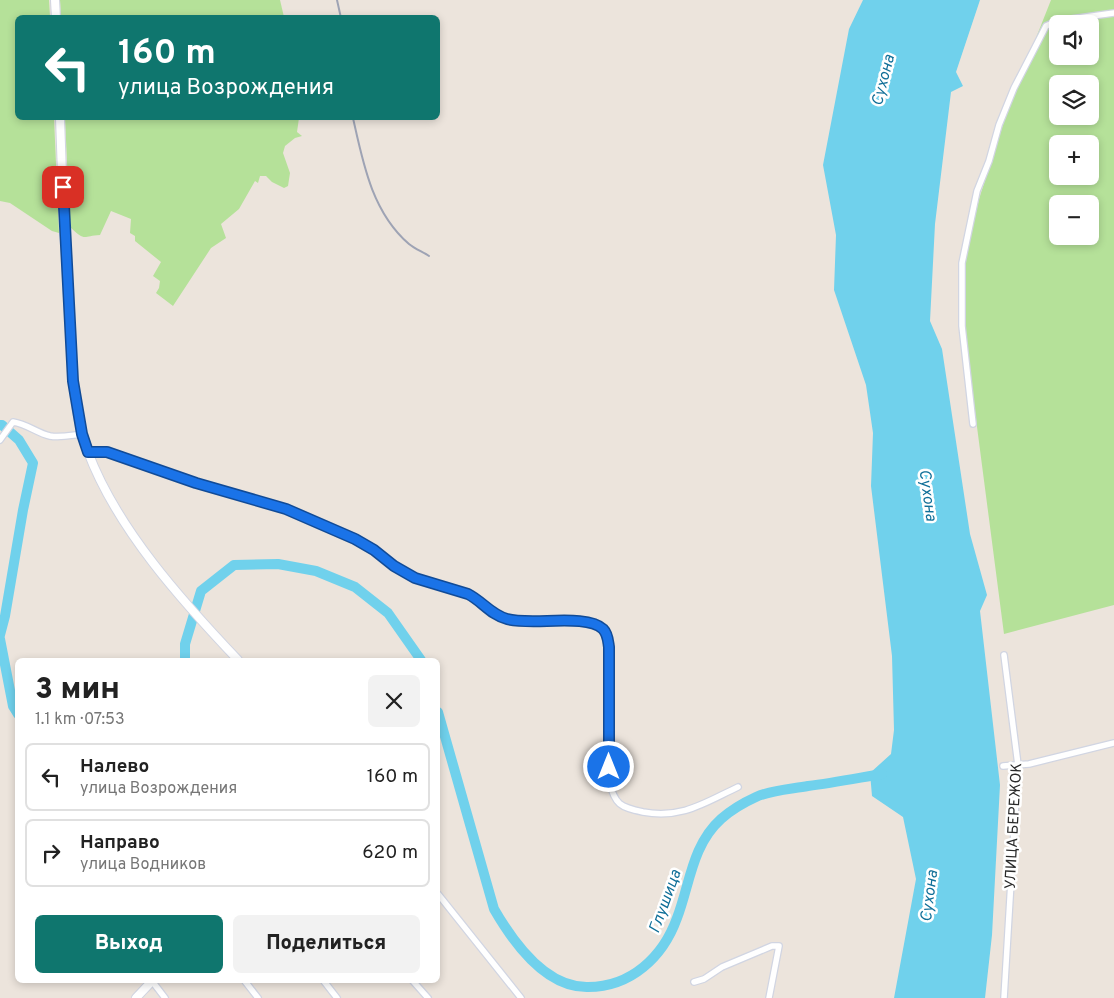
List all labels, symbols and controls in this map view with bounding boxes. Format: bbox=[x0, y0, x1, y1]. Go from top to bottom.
map controls bbox=[1049, 15, 1099, 245]
button: sound bbox=[1049, 15, 1099, 65]
text: 160 m bbox=[118, 32, 216, 76]
icon: left bbox=[35, 35, 100, 100]
water label: Сухона bbox=[868, 52, 900, 108]
text: улица Возрождения bbox=[118, 75, 334, 102]
button: layers bbox=[1049, 75, 1099, 125]
button: + bbox=[1049, 135, 1099, 185]
pin bbox=[42, 166, 84, 208]
icon: arrive bbox=[49, 173, 77, 201]
button: − bbox=[1049, 195, 1099, 245]
water label: Сухона bbox=[913, 468, 941, 523]
text: 3 мин bbox=[35, 672, 120, 709]
button: close bbox=[368, 675, 420, 727]
text: 1.1 km · 07:53 bbox=[35, 710, 125, 730]
position arrow bbox=[582, 740, 634, 792]
text: Налево bbox=[80, 755, 149, 779]
street label: УЛИЦА БЕРЕЖОК bbox=[1002, 762, 1027, 890]
icon: left bbox=[37, 763, 65, 791]
text: 160 m bbox=[367, 765, 418, 789]
text: улица Возрождения bbox=[80, 779, 237, 799]
text: Направо bbox=[80, 831, 160, 855]
icon: right bbox=[37, 839, 65, 867]
text: 620 m bbox=[362, 841, 418, 865]
text: улица Водников bbox=[80, 855, 206, 875]
water label: Глушица bbox=[645, 867, 687, 936]
water label: Сухона bbox=[917, 868, 943, 923]
button: Выход bbox=[35, 915, 223, 973]
button: Поделиться bbox=[233, 915, 420, 973]

